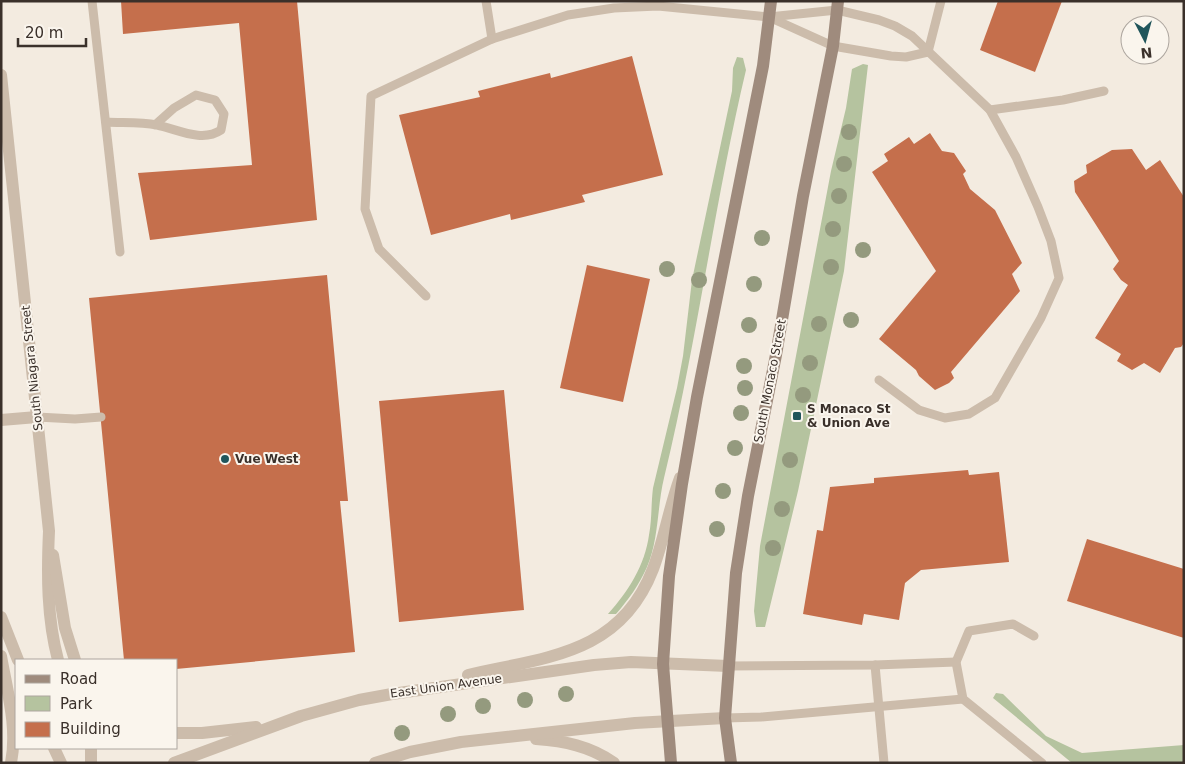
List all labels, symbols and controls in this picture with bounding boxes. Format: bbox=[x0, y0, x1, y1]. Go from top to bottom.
scale bar bbox=[18, 15, 85, 47]
north arrow bbox=[1120, 15, 1170, 65]
text: 20 m bbox=[25, 24, 63, 42]
text: N bbox=[1140, 44, 1153, 61]
street label: South Niagara Street bbox=[18, 304, 46, 431]
street label: South Monaco Street bbox=[751, 318, 789, 444]
place label: S Monaco St & Union Ave bbox=[807, 402, 891, 430]
marker: S Monaco St & Union Ave bbox=[791, 410, 803, 422]
place label: Vue West bbox=[235, 452, 299, 466]
marker: Vue West bbox=[219, 453, 231, 465]
legend bbox=[15, 659, 178, 749]
text: Road bbox=[60, 670, 98, 688]
street label: East Union Avenue bbox=[389, 671, 503, 701]
text: Park bbox=[60, 695, 93, 713]
text: Building bbox=[60, 720, 121, 738]

